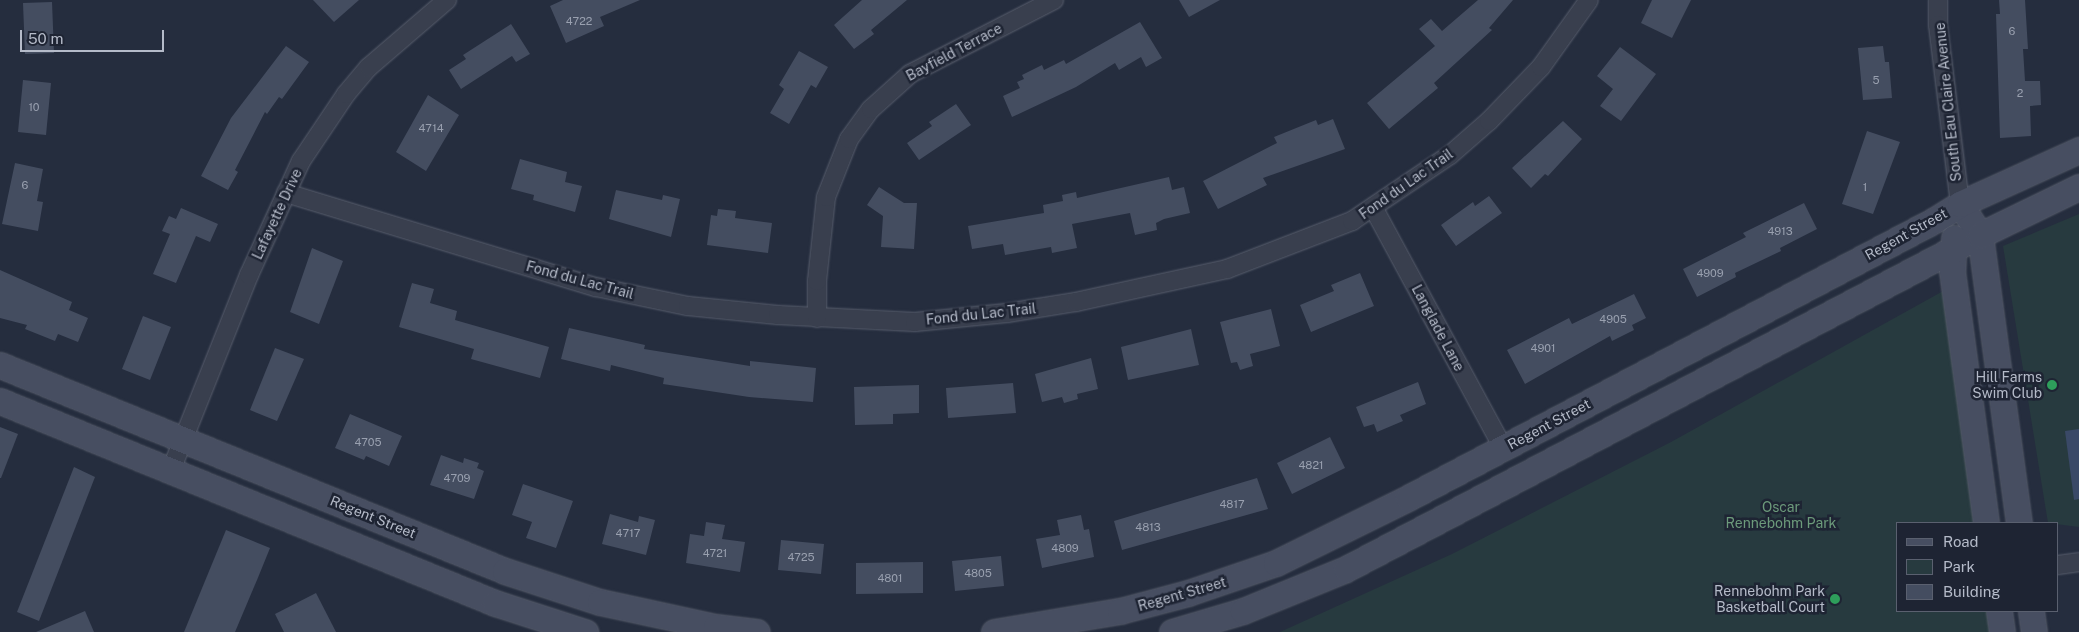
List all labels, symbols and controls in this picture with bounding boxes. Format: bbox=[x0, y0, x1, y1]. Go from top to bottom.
house number: 4722 bbox=[566, 14, 592, 28]
scale bar bbox=[22, 20, 166, 52]
street label: Bayfield Terrace bbox=[903, 20, 1005, 84]
street label: South Eau Claire Avenue bbox=[1931, 22, 1965, 182]
house number: 6 bbox=[2009, 24, 2015, 38]
text: 50 m bbox=[28, 30, 63, 47]
house number: 5 bbox=[1872, 73, 1880, 87]
house number: 2 bbox=[2017, 86, 2023, 100]
house number: 10 bbox=[28, 100, 40, 114]
house number: 4714 bbox=[418, 121, 444, 135]
street label: Fond du Lac Trail bbox=[1356, 145, 1456, 223]
street label: Lafayette Drive bbox=[249, 166, 305, 262]
house number: 6 bbox=[22, 178, 28, 192]
house number: 1 bbox=[1863, 180, 1867, 194]
street label: Regent Street bbox=[1862, 205, 1950, 263]
house number: 4913 bbox=[1767, 224, 1793, 238]
street label: Fond du Lac Trail bbox=[524, 258, 636, 302]
house number: 4909 bbox=[1696, 266, 1724, 280]
street label: Langlade Lane bbox=[1408, 282, 1468, 374]
street label: Fond du Lac Trail bbox=[925, 300, 1037, 328]
house number: 4905 bbox=[1599, 312, 1627, 326]
house number: 4901 bbox=[1531, 341, 1555, 355]
place label: Hill Farms Swim Club bbox=[1972, 369, 2042, 402]
marker: Hill Farms Swim Club bbox=[2046, 379, 2058, 391]
street label: Regent Street bbox=[1505, 395, 1593, 453]
house number: 4705 bbox=[354, 435, 382, 449]
house number: 4821 bbox=[1298, 458, 1324, 472]
house number: 4709 bbox=[444, 471, 470, 485]
street label: Regent Street bbox=[328, 492, 418, 542]
house number: 4817 bbox=[1219, 497, 1245, 511]
park label: Oscar Rennebohm Park bbox=[1726, 499, 1836, 532]
house number: 4813 bbox=[1135, 520, 1161, 534]
legend bbox=[1896, 522, 2059, 612]
house number: 4717 bbox=[616, 526, 640, 540]
text: Road bbox=[1943, 533, 1979, 550]
house number: 4809 bbox=[1051, 541, 1079, 555]
house number: 4721 bbox=[703, 546, 727, 560]
house number: 4725 bbox=[787, 550, 815, 564]
text: Park bbox=[1943, 558, 1975, 575]
house number: 4805 bbox=[964, 566, 992, 580]
house number: 4801 bbox=[877, 571, 903, 585]
street label: Regent Street bbox=[1136, 573, 1228, 615]
place label: Rennebohm Park Basketball Court bbox=[1714, 583, 1825, 616]
text: Building bbox=[1943, 583, 2001, 600]
marker: Rennebohm Park Basketball Court bbox=[1829, 593, 1841, 605]

